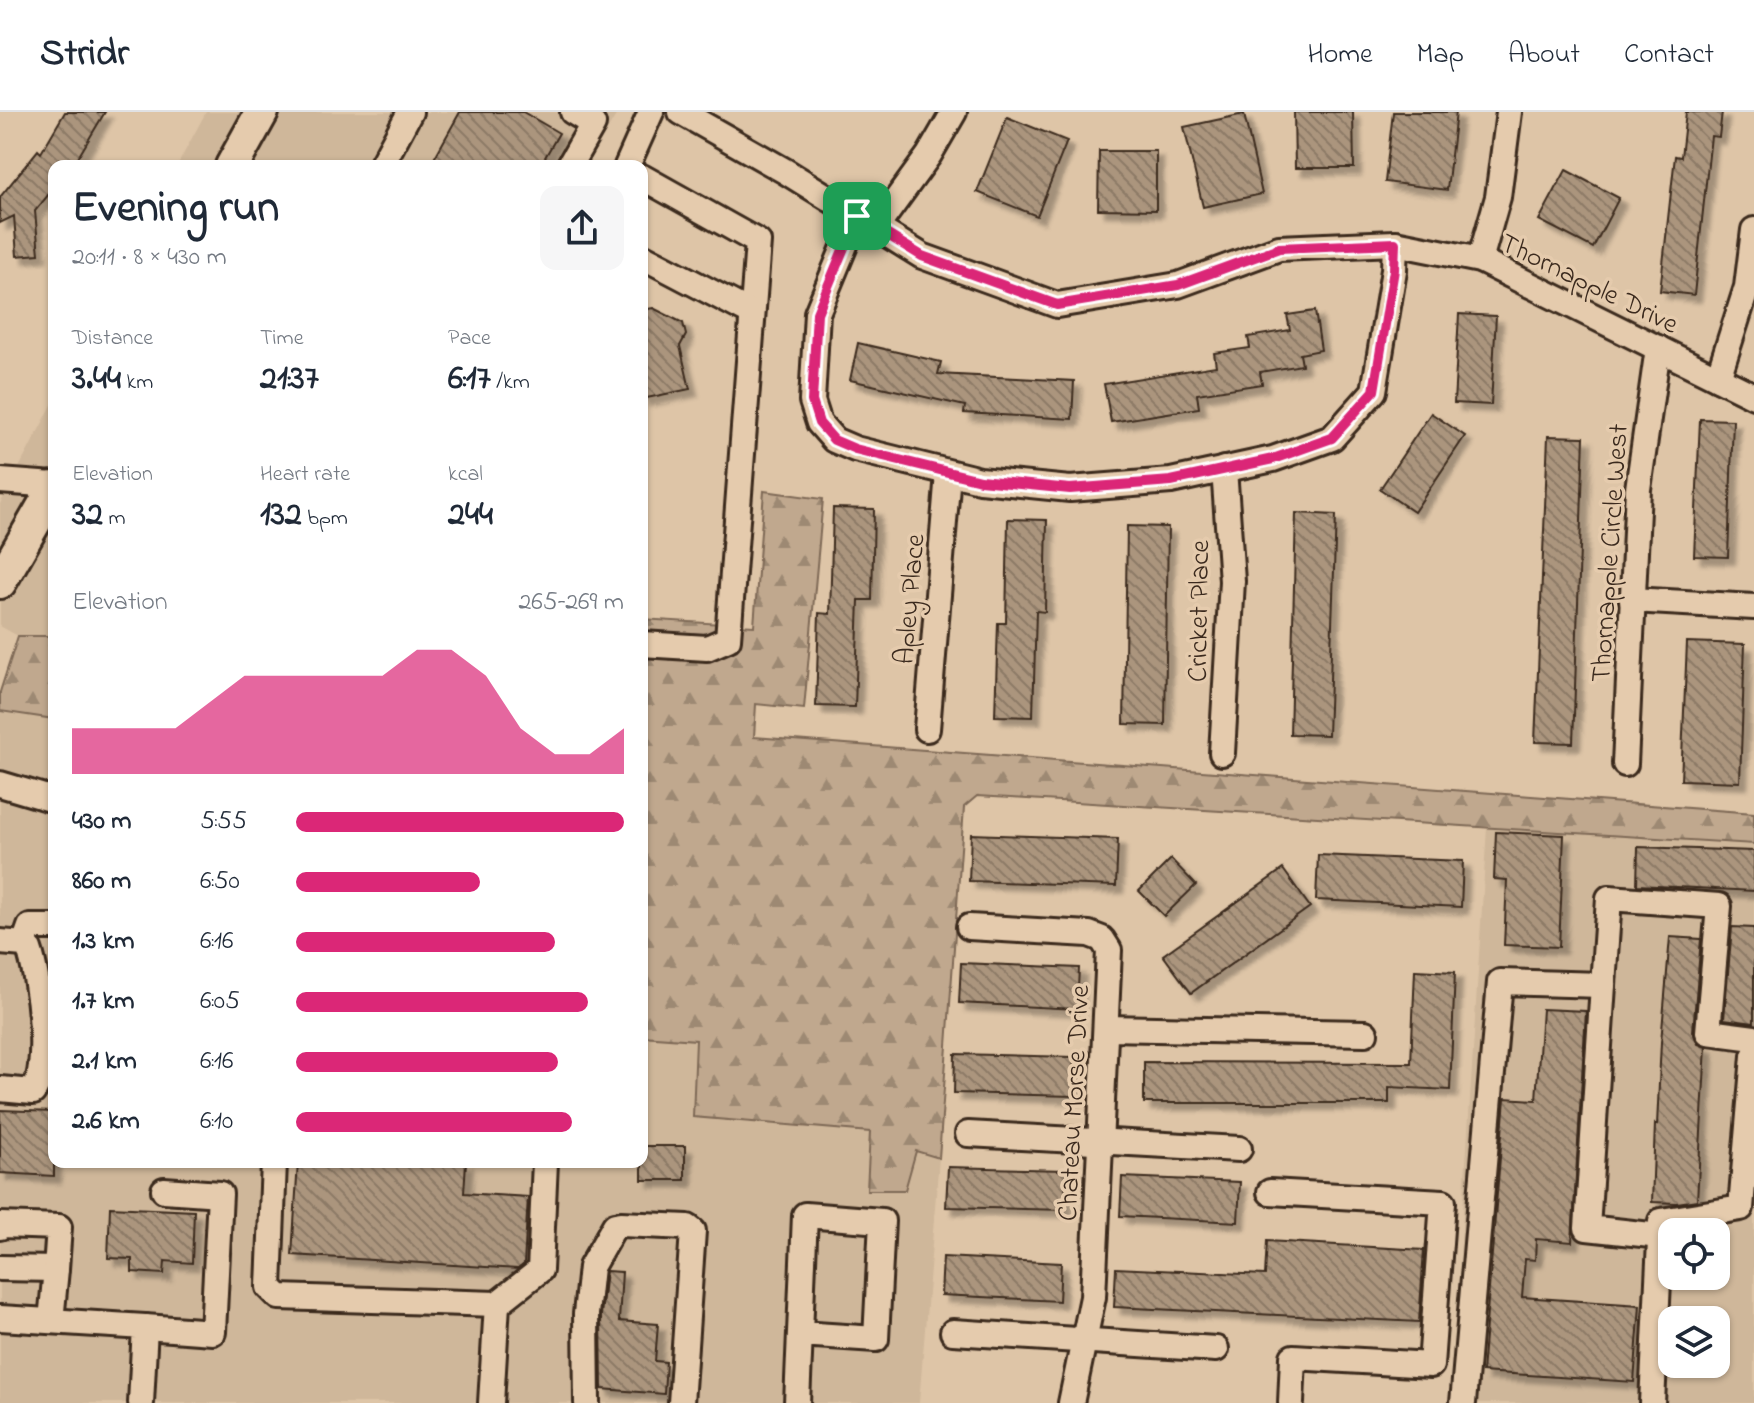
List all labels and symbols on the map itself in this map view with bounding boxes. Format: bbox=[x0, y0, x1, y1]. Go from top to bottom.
pin bbox=[823, 182, 891, 250]
street label: Thornapple Drive bbox=[1492, 224, 1685, 346]
street label: Thornapple Circle West bbox=[1582, 423, 1641, 684]
street label: Apley Place bbox=[885, 532, 938, 666]
street label: Cricket Place bbox=[1179, 539, 1222, 682]
street label: Chateau Morse Drive bbox=[1049, 984, 1102, 1222]

